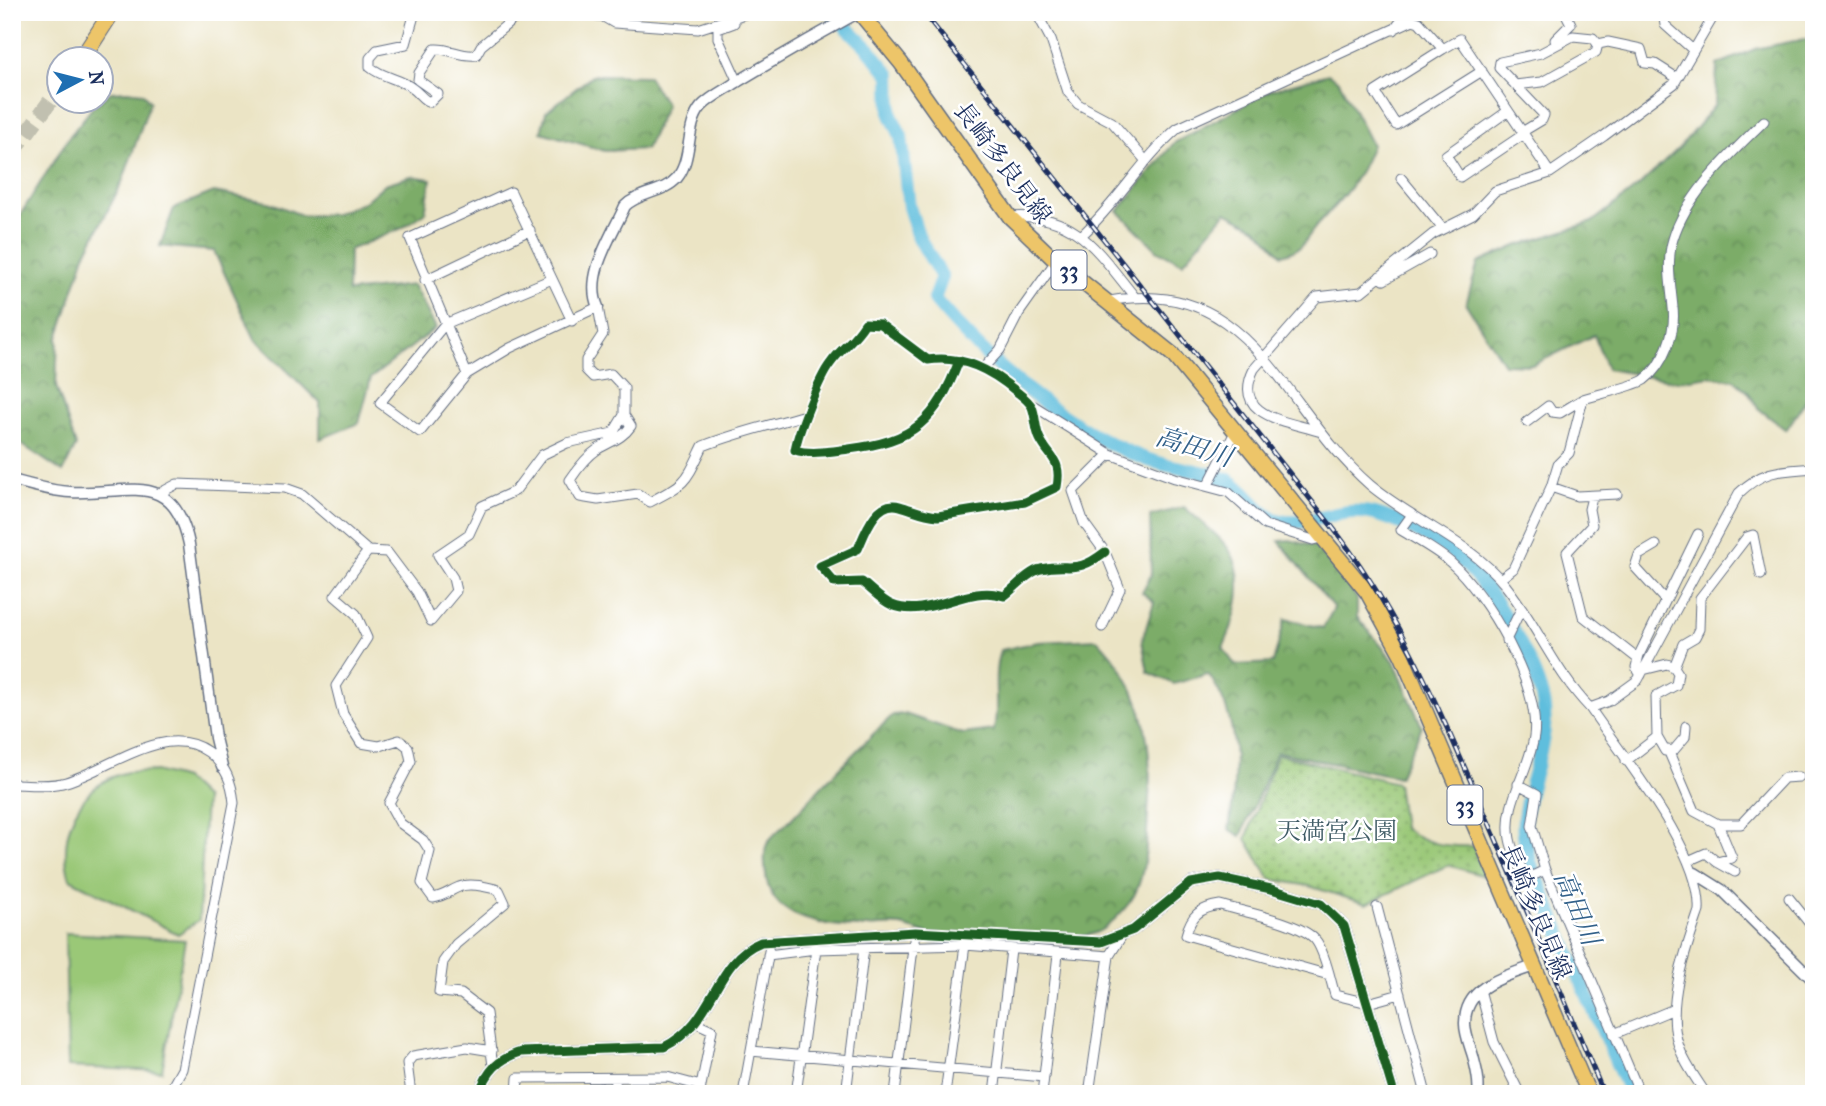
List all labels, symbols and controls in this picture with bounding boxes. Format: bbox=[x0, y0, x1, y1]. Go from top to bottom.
north arrow bbox=[46, 46, 116, 116]
text: N bbox=[84, 70, 108, 87]
street label: 長崎多良見線 bbox=[948, 97, 1058, 229]
road number: 33 bbox=[1052, 250, 1086, 290]
water label: 高田川 bbox=[1152, 421, 1239, 474]
road number: 33 bbox=[1448, 786, 1482, 824]
park label: 天満宮公園 bbox=[1277, 817, 1397, 845]
street label: 長崎多良見線 bbox=[1495, 840, 1577, 984]
water label: 高田川 bbox=[1547, 866, 1608, 953]

